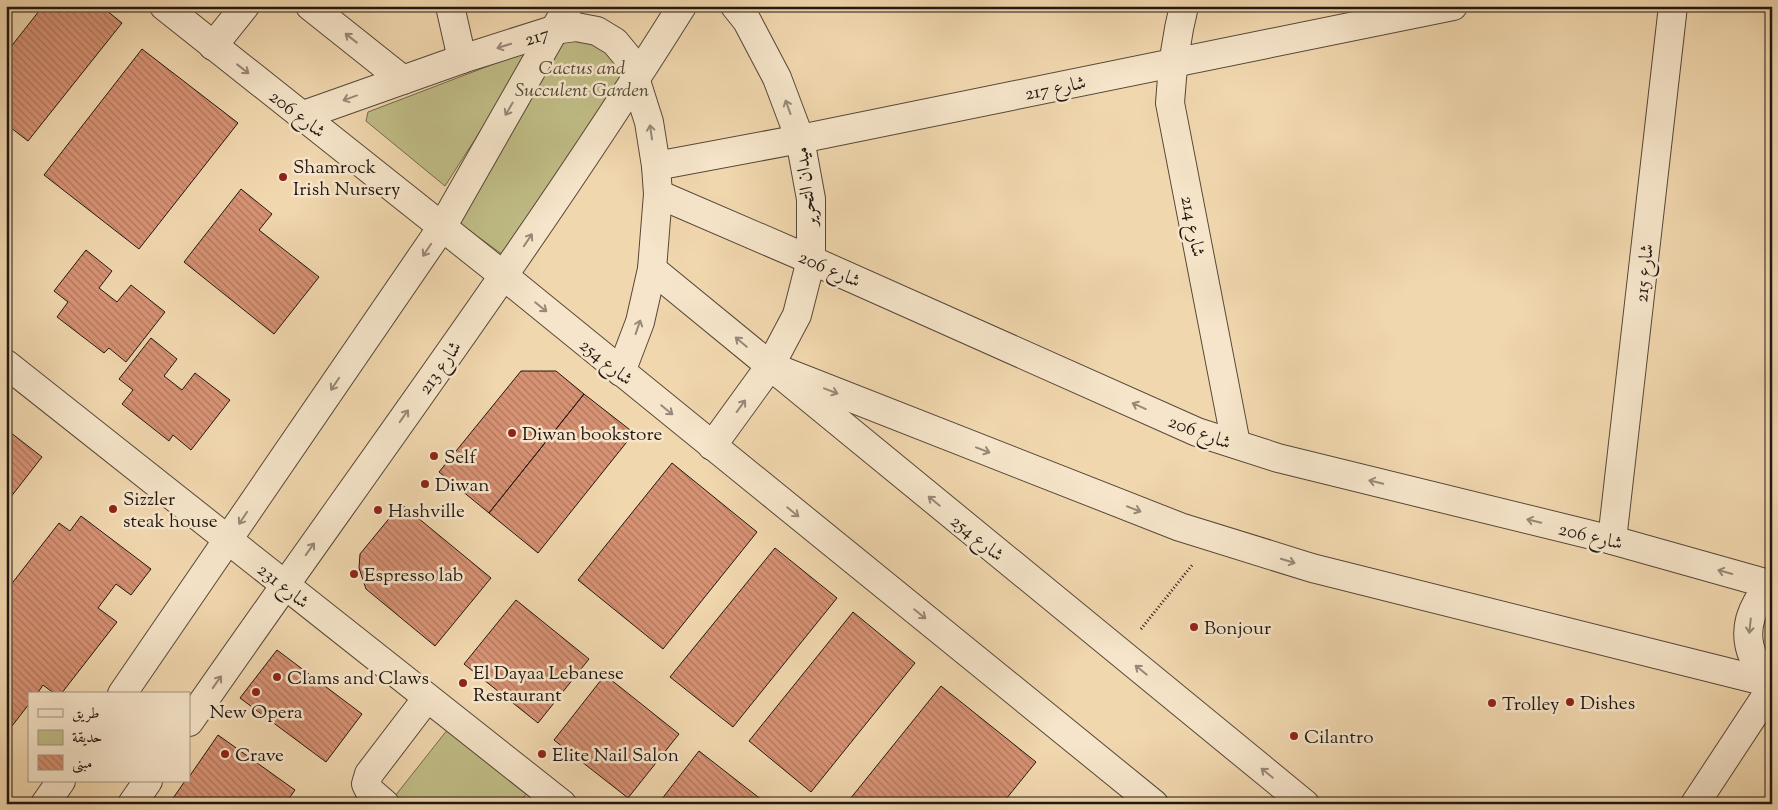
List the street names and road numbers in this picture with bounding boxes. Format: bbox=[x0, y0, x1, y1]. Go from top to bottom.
street label: 217 bbox=[521, 21, 554, 54]
street label: شارع 217 bbox=[1023, 70, 1088, 109]
street label: شارع 206 bbox=[262, 84, 331, 146]
street label: ميدان التحرير bbox=[789, 145, 826, 230]
street label: شارع 214 bbox=[1172, 193, 1211, 259]
street label: شارع 215 bbox=[1629, 243, 1662, 304]
street label: شارع 206 bbox=[794, 245, 864, 296]
street label: شارع 254 bbox=[573, 333, 638, 393]
street label: شارع 213 bbox=[413, 336, 469, 401]
street label: شارع 206 bbox=[1164, 409, 1234, 458]
street label: شارع 254 bbox=[944, 509, 1009, 569]
street label: شارع 206 bbox=[1555, 516, 1625, 558]
street label: شارع 231 bbox=[251, 558, 314, 616]

